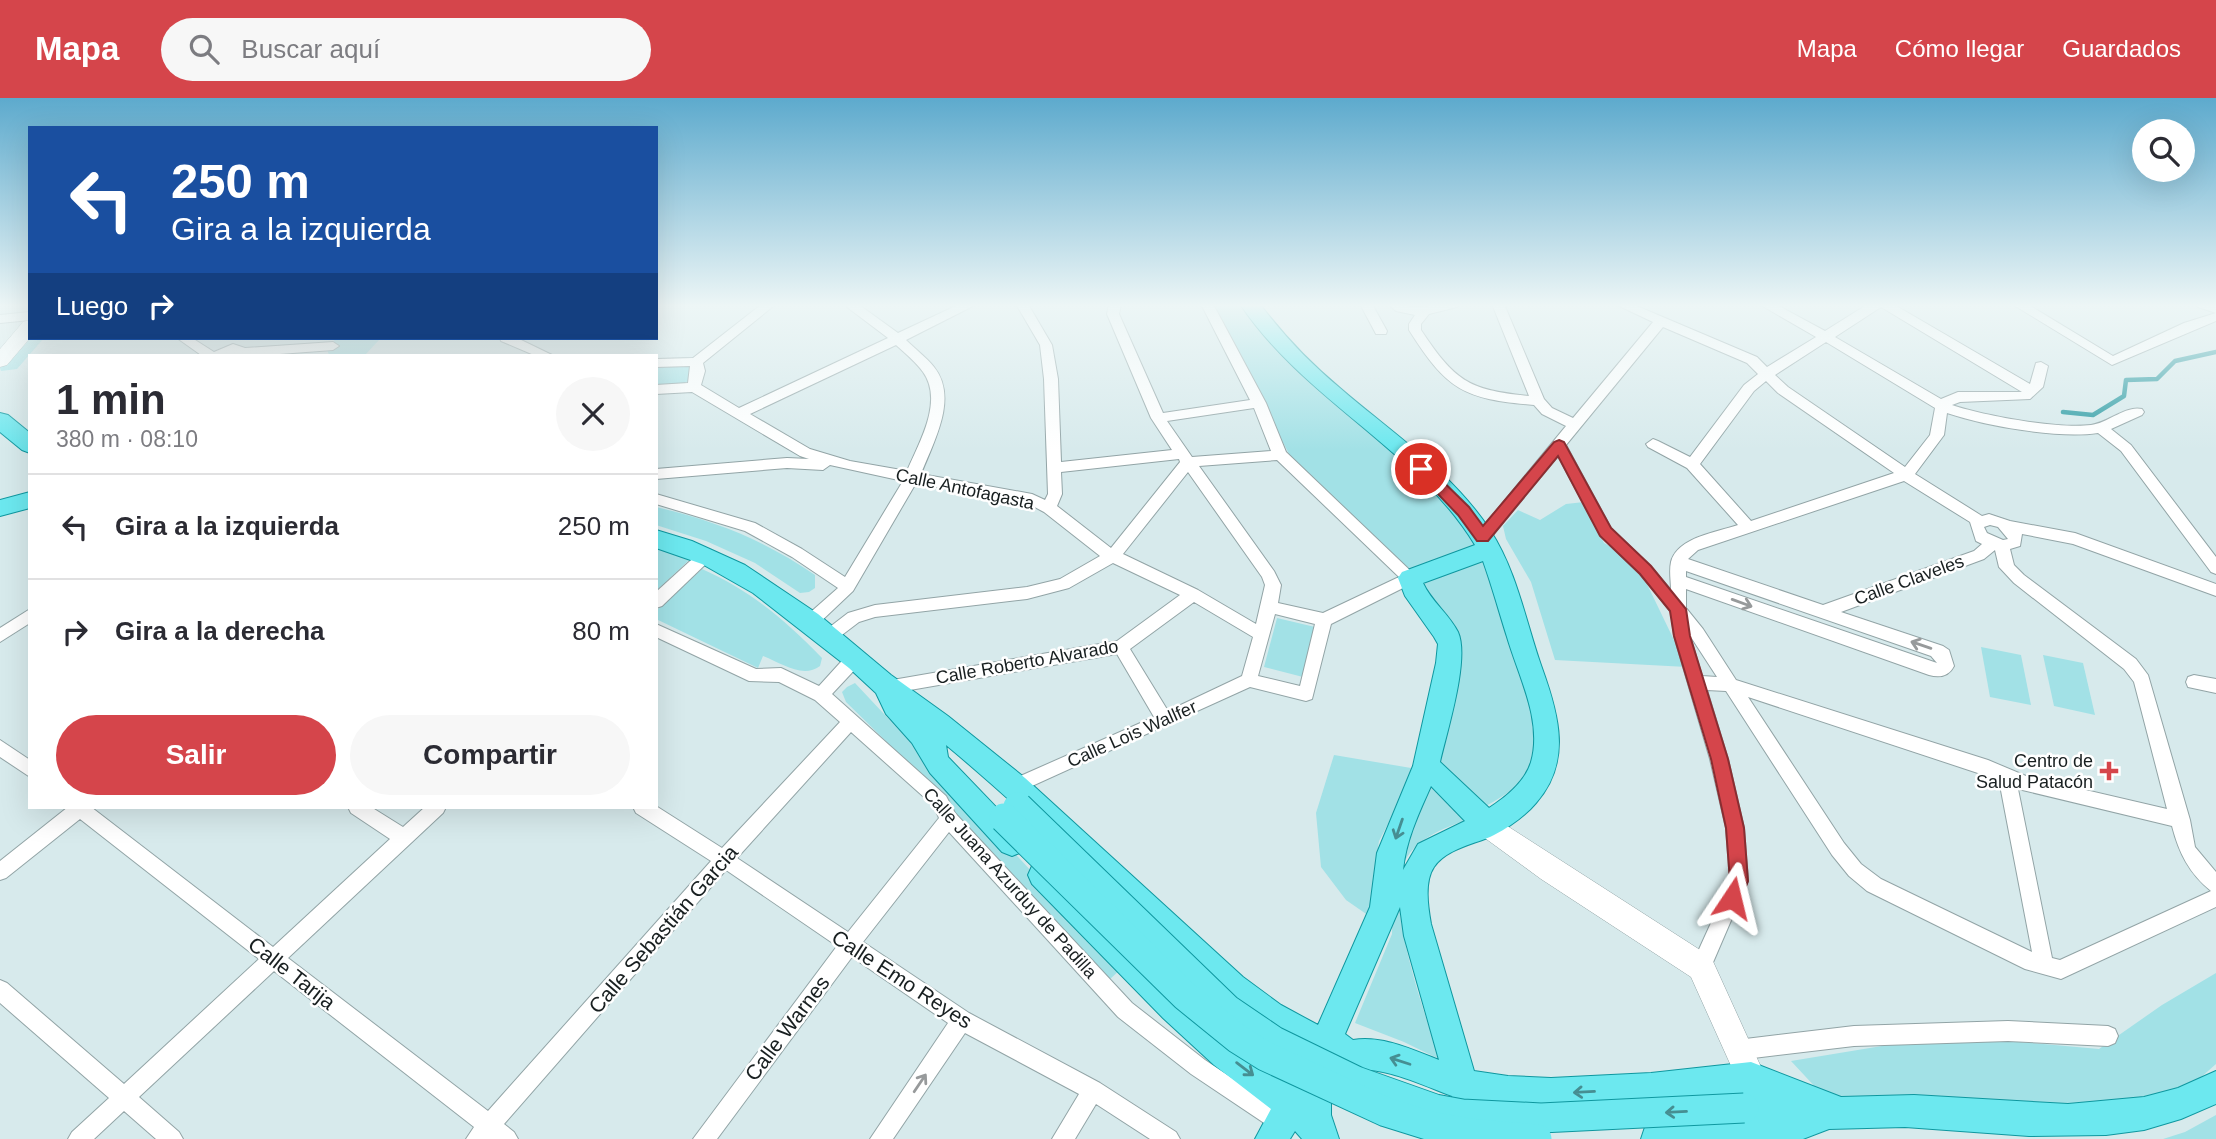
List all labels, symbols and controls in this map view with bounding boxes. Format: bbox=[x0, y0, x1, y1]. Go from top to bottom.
search box bbox=[161, 18, 651, 81]
text: Mapa bbox=[35, 30, 119, 67]
icon: search bbox=[185, 30, 223, 68]
text: Buscar aquí bbox=[241, 34, 380, 64]
text: Mapa bbox=[1797, 35, 1857, 62]
text: Cómo llegar bbox=[1895, 35, 2024, 62]
text: Guardados bbox=[2062, 35, 2181, 62]
map controls bbox=[2132, 119, 2195, 182]
button: search bbox=[2132, 119, 2195, 182]
icon: left bbox=[56, 154, 147, 245]
text: 250 m bbox=[171, 154, 310, 208]
text: Gira a la izquierda bbox=[171, 211, 431, 247]
icon: right bbox=[142, 287, 180, 325]
text: Luego bbox=[56, 291, 128, 321]
text: 1 min bbox=[56, 376, 166, 423]
button: close bbox=[556, 377, 630, 451]
text: 380 m · 08:10 bbox=[56, 426, 198, 452]
pin bbox=[1391, 439, 1451, 499]
icon: arrive bbox=[1402, 450, 1440, 488]
street label: Calle Antofagasta bbox=[894, 465, 1037, 514]
icon: left bbox=[56, 508, 94, 546]
text: Gira a la izquierda bbox=[115, 511, 339, 541]
text: 250 m bbox=[558, 511, 630, 541]
street label: Calle Claveles bbox=[1852, 551, 1966, 609]
one-way arrow bbox=[1731, 598, 1753, 610]
icon: right bbox=[56, 613, 94, 651]
text: Gira a la derecha bbox=[115, 616, 325, 646]
text: 80 m bbox=[572, 616, 630, 646]
street label: Calle Roberto Alvarado bbox=[934, 636, 1120, 688]
one-way arrow bbox=[1911, 638, 1933, 650]
street label: Calle Lois Wallfer bbox=[1064, 697, 1200, 771]
button: Salir bbox=[56, 715, 336, 795]
button: Compartir bbox=[350, 715, 630, 795]
place label: Centro de Salud Patacón bbox=[1976, 751, 2093, 792]
marker: Centro de Salud Patacón bbox=[2099, 761, 2119, 781]
street label: Calle Juana Azurduy de Padilla bbox=[919, 784, 1101, 983]
one-way arrow bbox=[1392, 818, 1404, 840]
street label: Calle Sebastián Garcia bbox=[584, 840, 742, 1018]
position arrow bbox=[1695, 861, 1769, 935]
street label: Calle Emo Reyes bbox=[828, 925, 976, 1033]
street label: Calle Tarija bbox=[244, 932, 340, 1014]
street label: Calle Warnes bbox=[740, 971, 834, 1085]
one-way arrow bbox=[1389, 1054, 1411, 1066]
one-way arrow bbox=[1235, 1062, 1254, 1077]
one-way arrow bbox=[913, 1073, 927, 1093]
one-way arrow bbox=[1573, 1086, 1596, 1099]
one-way arrow bbox=[1665, 1106, 1687, 1119]

